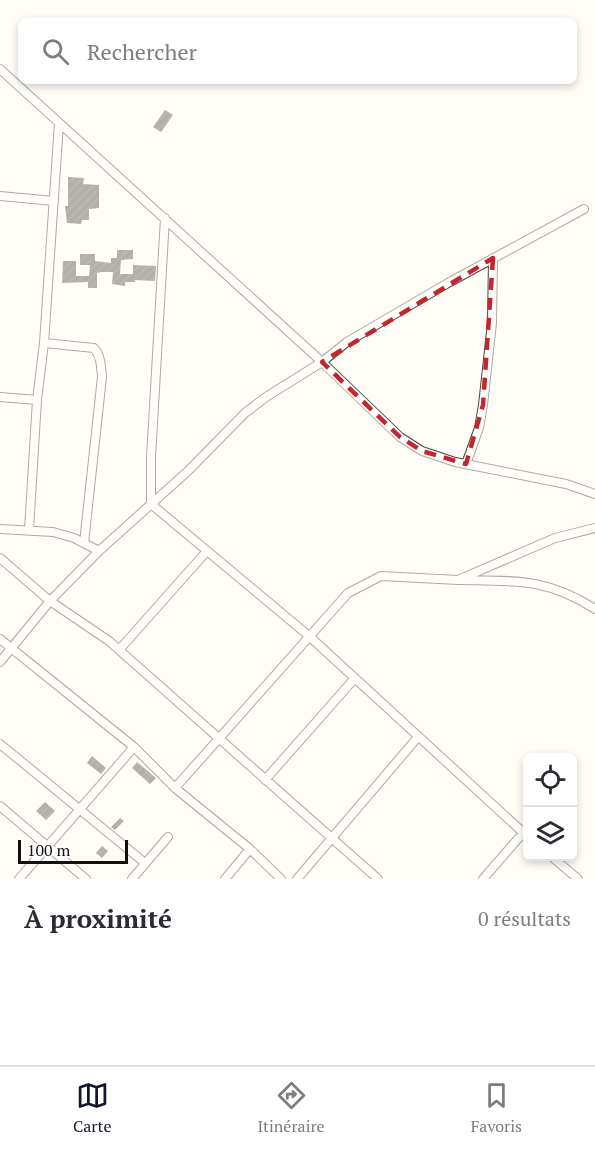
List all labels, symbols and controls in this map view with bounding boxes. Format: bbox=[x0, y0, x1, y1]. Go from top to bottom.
search box bbox=[18, 18, 577, 84]
icon: search bbox=[39, 35, 72, 68]
text: Rechercher bbox=[87, 37, 197, 66]
map controls bbox=[523, 753, 577, 861]
button: locate bbox=[523, 753, 577, 807]
button: layers bbox=[523, 807, 577, 861]
scale bar bbox=[18, 837, 128, 864]
text: 100 m bbox=[27, 839, 70, 861]
text: À proximité bbox=[24, 901, 172, 935]
text: 0 résultats bbox=[478, 905, 571, 932]
tab: Carte bbox=[73, 1079, 112, 1137]
tab: Itinéraire bbox=[257, 1079, 325, 1137]
tab: Favoris bbox=[471, 1079, 522, 1137]

